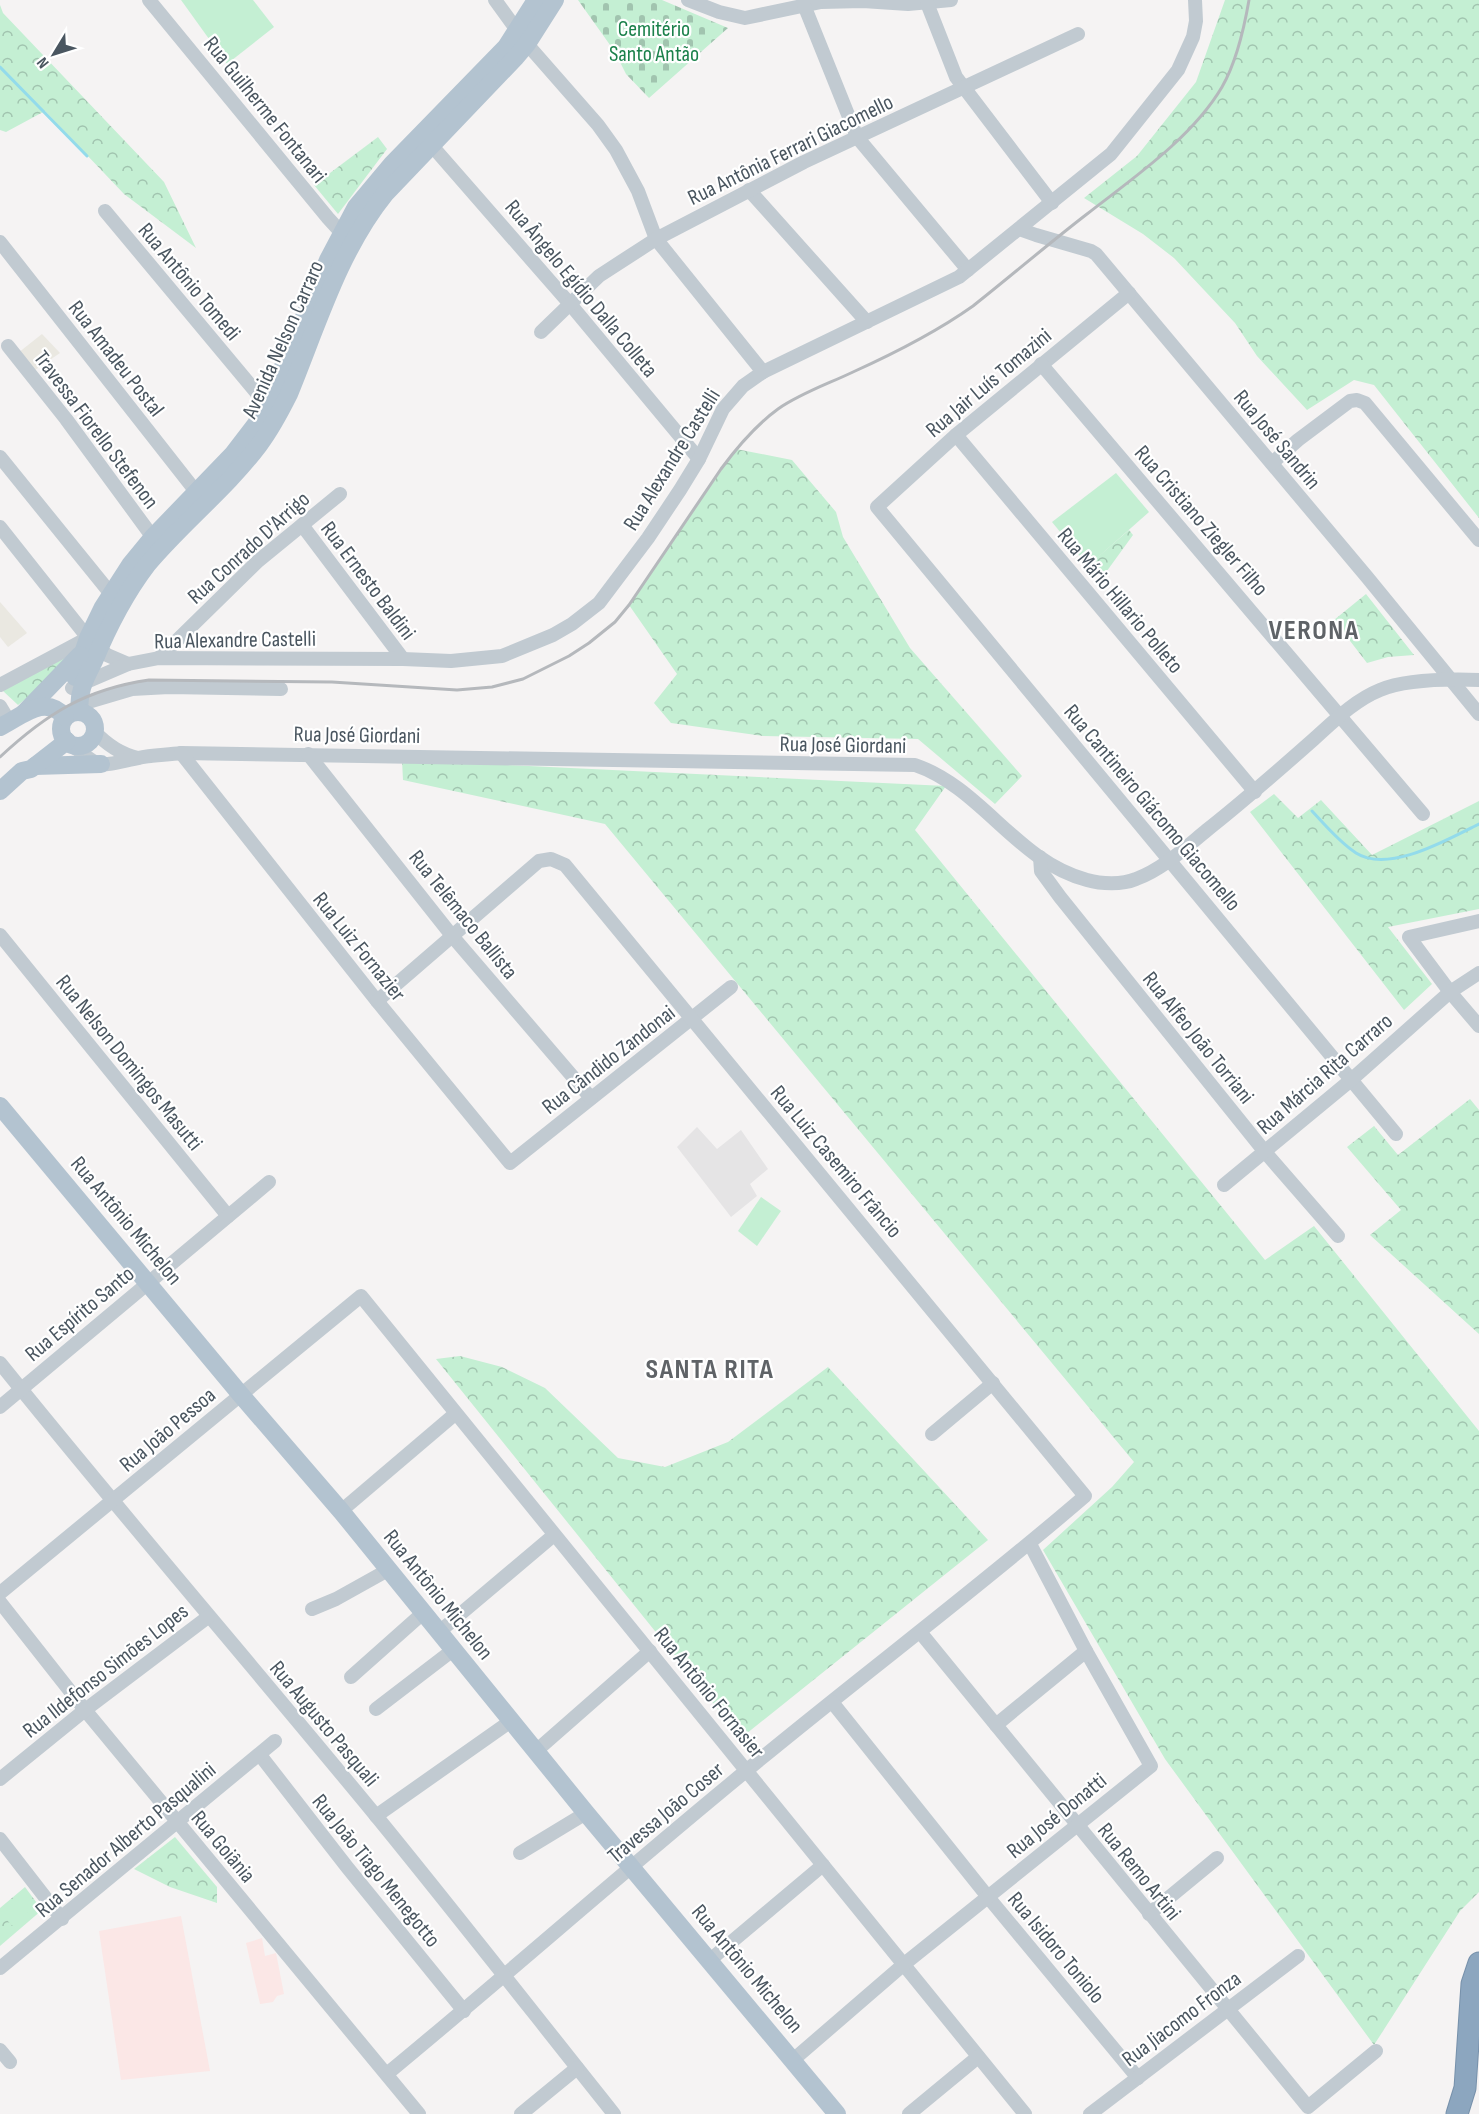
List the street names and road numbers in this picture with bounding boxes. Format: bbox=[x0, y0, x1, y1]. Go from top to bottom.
street label: Rua Guilherme Fontanari bbox=[197, 31, 332, 189]
street label: Rua Antônia Ferrari Giacomello bbox=[684, 89, 898, 212]
street label: Rua Ângelo Egídio Dalla Colleta bbox=[499, 195, 663, 383]
street label: Rua Antônio Tomedi bbox=[132, 218, 246, 346]
street label: Avenida Nelson Carraro bbox=[236, 257, 330, 424]
street label: Rua Amadeu Postal bbox=[62, 295, 170, 422]
street label: Rua Jair Luís Tomazini bbox=[921, 323, 1057, 444]
street label: Travessa Fiorello Stefenon bbox=[27, 345, 164, 514]
street label: Rua Alexandre Castelli bbox=[618, 384, 727, 536]
street label: Rua José Sandrin bbox=[1227, 385, 1326, 495]
street label: Rua Cristiano Ziegler Filho bbox=[1128, 440, 1274, 602]
street label: Rua Conrado D'Arrigo bbox=[182, 486, 316, 610]
street label: Rua Ernesto Baldini bbox=[315, 516, 421, 645]
street label: Rua Mário Hillario Polleto bbox=[1051, 523, 1189, 679]
street label: Rua Alexandre Castelli bbox=[154, 626, 316, 655]
street label: Rua Cantineiro Giácomo Giacomello bbox=[1058, 699, 1246, 917]
street label: Rua José Giordani bbox=[293, 721, 420, 750]
street label: Rua José Giordani bbox=[779, 731, 906, 760]
street label: Rua Telêmaco Ballista bbox=[402, 845, 523, 985]
street label: Rua Luiz Fornazier bbox=[307, 887, 411, 1007]
street label: Rua Alfeo João Torriani bbox=[1136, 966, 1259, 1110]
street label: Rua Nelson Domingos Masutti bbox=[50, 970, 208, 1156]
street label: Rua Cândido Zandonai bbox=[537, 1000, 681, 1121]
street label: Rua Márcia Rita Carraro bbox=[1252, 1008, 1398, 1140]
street label: Rua Luiz Casemiro Frâncio bbox=[764, 1080, 907, 1244]
street label: Rua Antônio Michelon bbox=[64, 1151, 187, 1291]
street label: Rua Espírito Santo bbox=[20, 1261, 140, 1368]
street label: Rua João Pessoa bbox=[114, 1382, 222, 1478]
street label: Rua Antônio Michelon bbox=[377, 1525, 498, 1665]
street label: Rua Ildefonso Simões Lopes bbox=[18, 1598, 194, 1744]
street label: Rua Antônio Fornasier bbox=[648, 1622, 770, 1764]
street label: Rua Augusto Pasquali bbox=[263, 1656, 384, 1792]
street label: Rua Senador Alberto Pasqualini bbox=[30, 1757, 222, 1924]
street label: Travessa João Coser bbox=[602, 1757, 730, 1870]
street label: Rua José Donatti bbox=[1002, 1768, 1112, 1865]
street label: Rua João Tiago Menegotto bbox=[306, 1789, 446, 1953]
street label: Rua Goiânia bbox=[185, 1805, 261, 1889]
street label: Rua Remo Artini bbox=[1091, 1818, 1186, 1926]
street label: Rua Isidoro Toniolo bbox=[1001, 1887, 1110, 2009]
street label: Rua Antônio Michelon bbox=[685, 1899, 808, 2039]
street label: Rua Jiacomo Fronza bbox=[1117, 1966, 1247, 2073]

